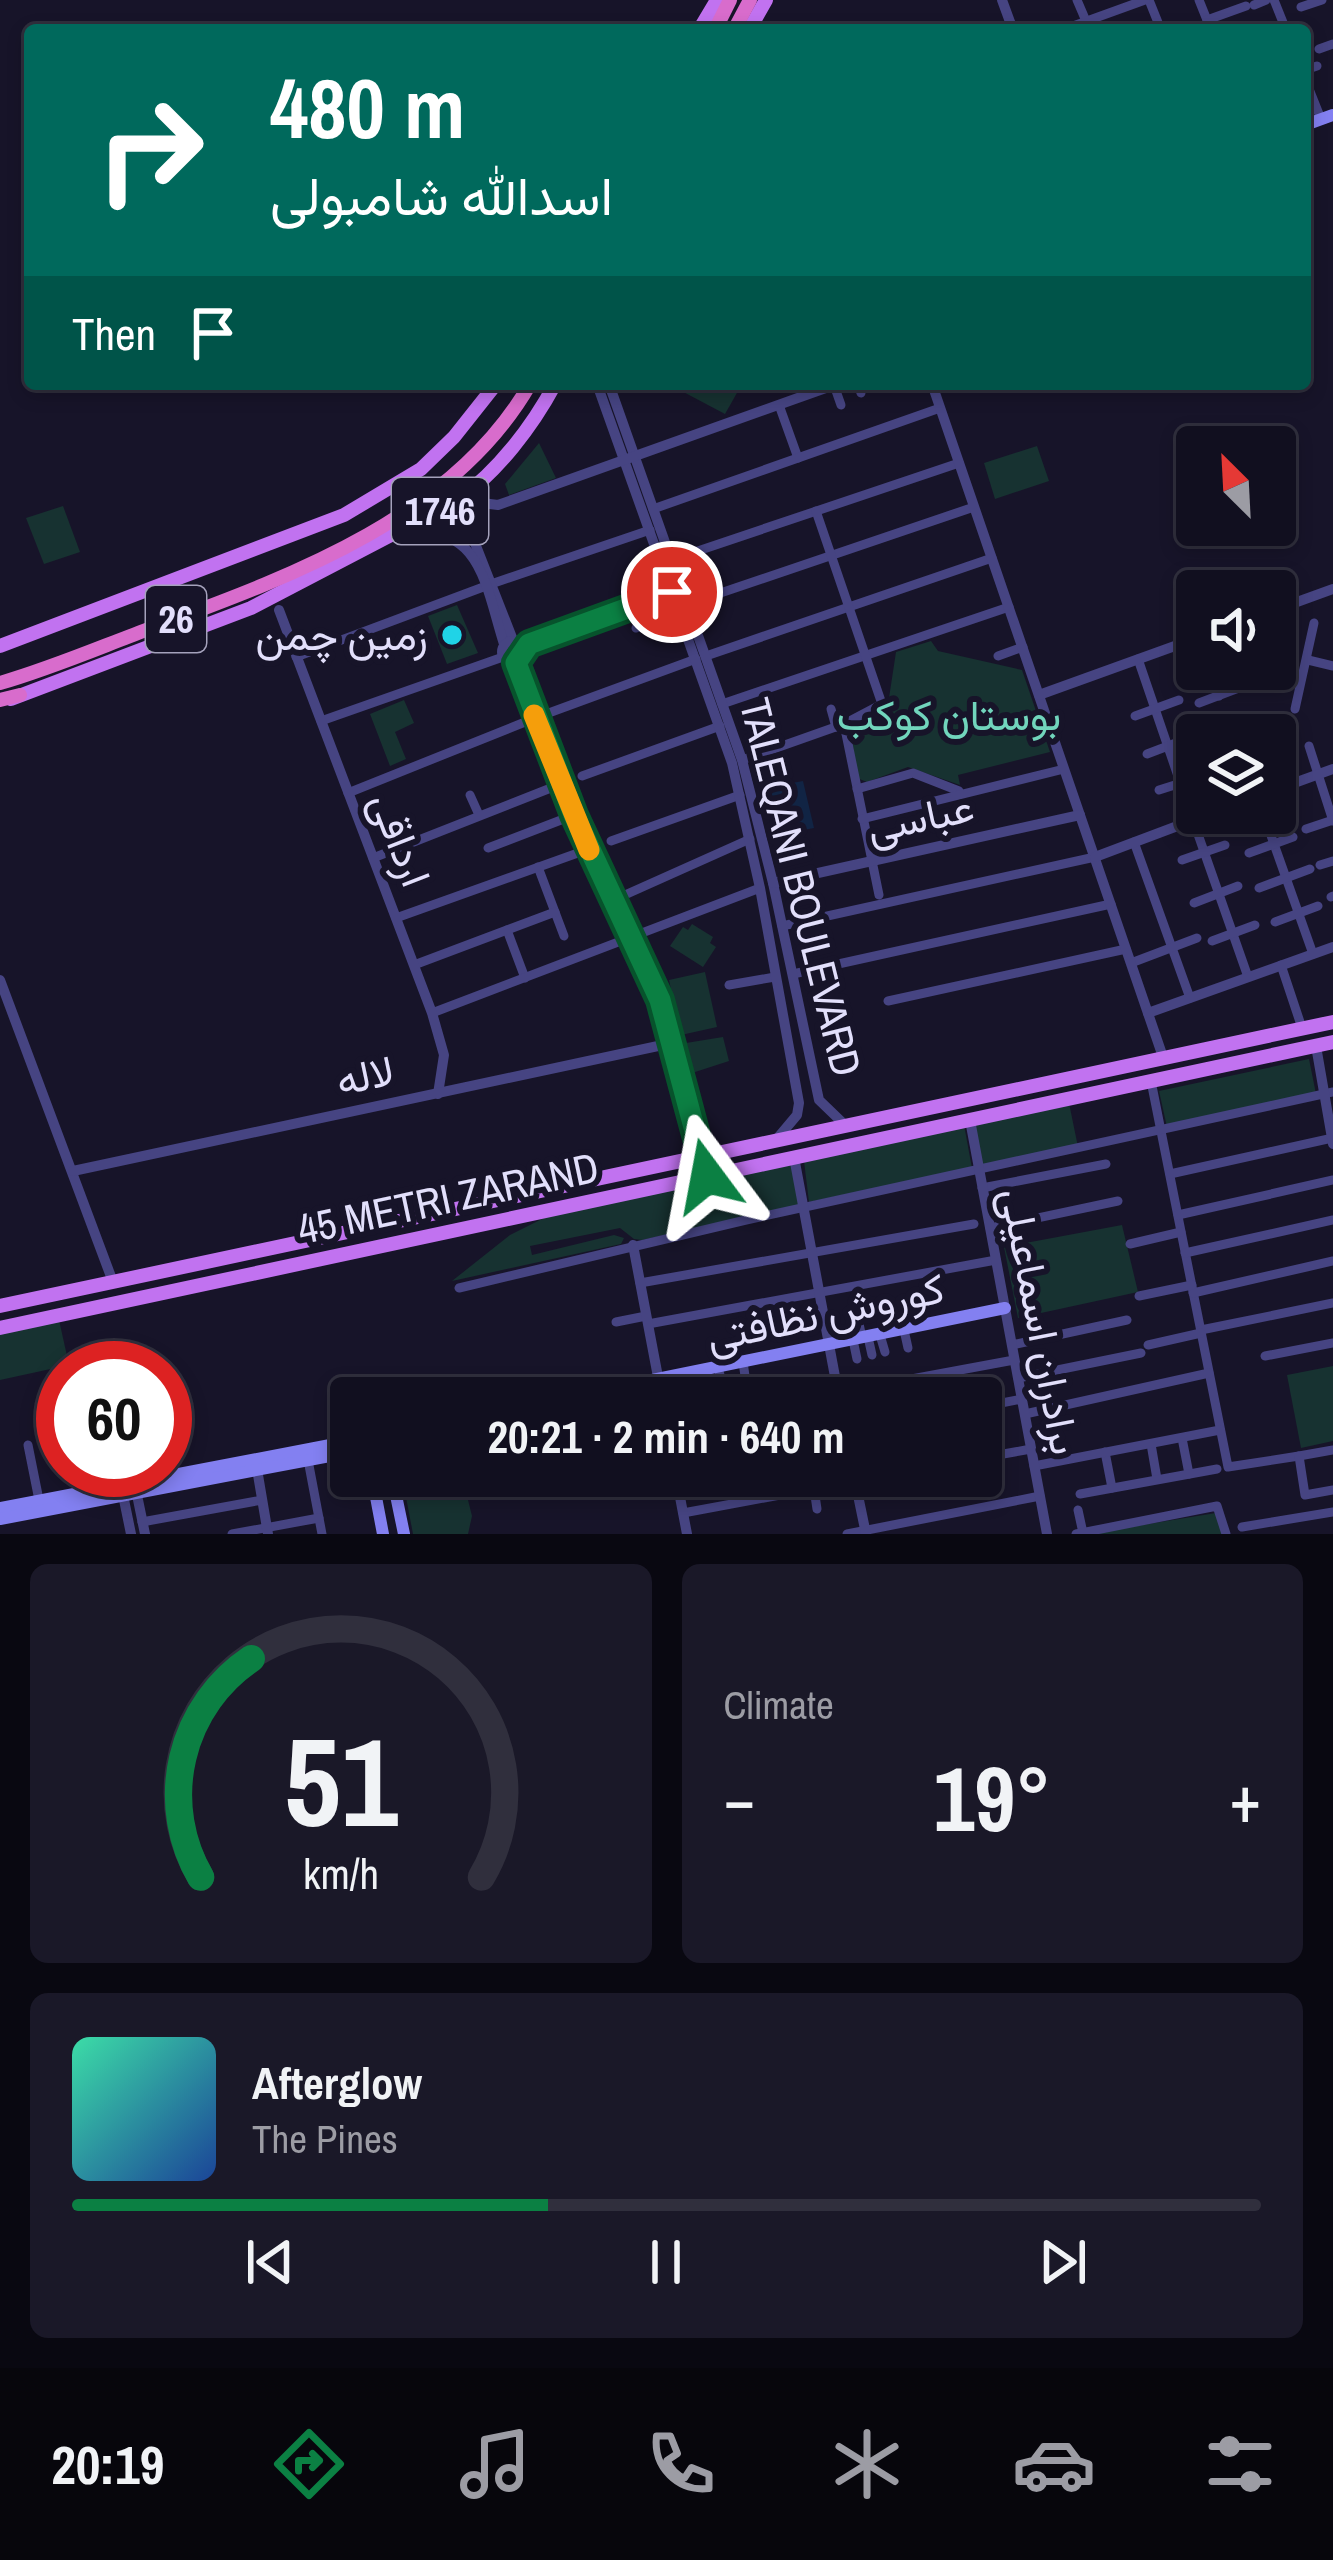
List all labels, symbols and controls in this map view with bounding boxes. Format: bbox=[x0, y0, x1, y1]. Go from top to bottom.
text: 480 m bbox=[270, 51, 465, 164]
icon: right bbox=[72, 72, 228, 228]
text: اسدالله شامبولی bbox=[270, 159, 613, 232]
icon: arrive bbox=[180, 300, 246, 366]
text: Then bbox=[72, 303, 156, 364]
north arrow bbox=[1176, 426, 1296, 546]
map controls bbox=[1176, 426, 1296, 834]
road number: 1746 bbox=[392, 478, 488, 544]
pin bbox=[621, 541, 723, 643]
icon: arrive bbox=[639, 559, 705, 625]
button: sound bbox=[1176, 570, 1296, 690]
road number: 26 bbox=[146, 586, 206, 652]
place label: زمین چمن bbox=[255, 607, 428, 664]
marker: زمین چمن bbox=[439, 622, 465, 648]
park label: بوستان کوکب bbox=[837, 687, 1061, 743]
street label: TALEQANI BOULEVARD bbox=[727, 692, 875, 1082]
button: layers bbox=[1176, 714, 1296, 834]
street label: عباسی bbox=[861, 778, 979, 856]
street label: ارداقی bbox=[357, 784, 445, 894]
street label: لاله bbox=[331, 1042, 399, 1108]
position arrow bbox=[644, 1113, 770, 1239]
street label: 45 METRI ZARAND bbox=[292, 1139, 604, 1257]
street label: برادران اسماعیلی bbox=[988, 1183, 1094, 1459]
street label: کوروش نظافتی bbox=[701, 1259, 949, 1365]
speed limit sign: 60 bbox=[36, 1341, 192, 1497]
text: 20:21 · 2 min · 640 m bbox=[488, 1406, 844, 1467]
text: Climate bbox=[724, 1679, 834, 1731]
text: 51 bbox=[284, 1697, 398, 1865]
text: 19° bbox=[933, 1738, 1051, 1859]
text: − bbox=[724, 1754, 755, 1843]
text: + bbox=[1229, 1754, 1261, 1843]
text: km/h bbox=[303, 1844, 379, 1901]
text: Afterglow bbox=[252, 2052, 422, 2113]
text: The Pines bbox=[252, 2113, 398, 2165]
icon: previous bbox=[237, 2229, 303, 2295]
icon: pause bbox=[633, 2229, 699, 2295]
icon: next bbox=[1030, 2229, 1096, 2295]
icon: directions bbox=[267, 2422, 351, 2506]
icon: music bbox=[453, 2422, 537, 2506]
icon: phone bbox=[639, 2422, 723, 2506]
icon: climate bbox=[825, 2422, 909, 2506]
icon: car bbox=[1012, 2422, 1096, 2506]
icon: filters bbox=[1198, 2422, 1282, 2506]
text: 20:19 bbox=[51, 2428, 164, 2501]

